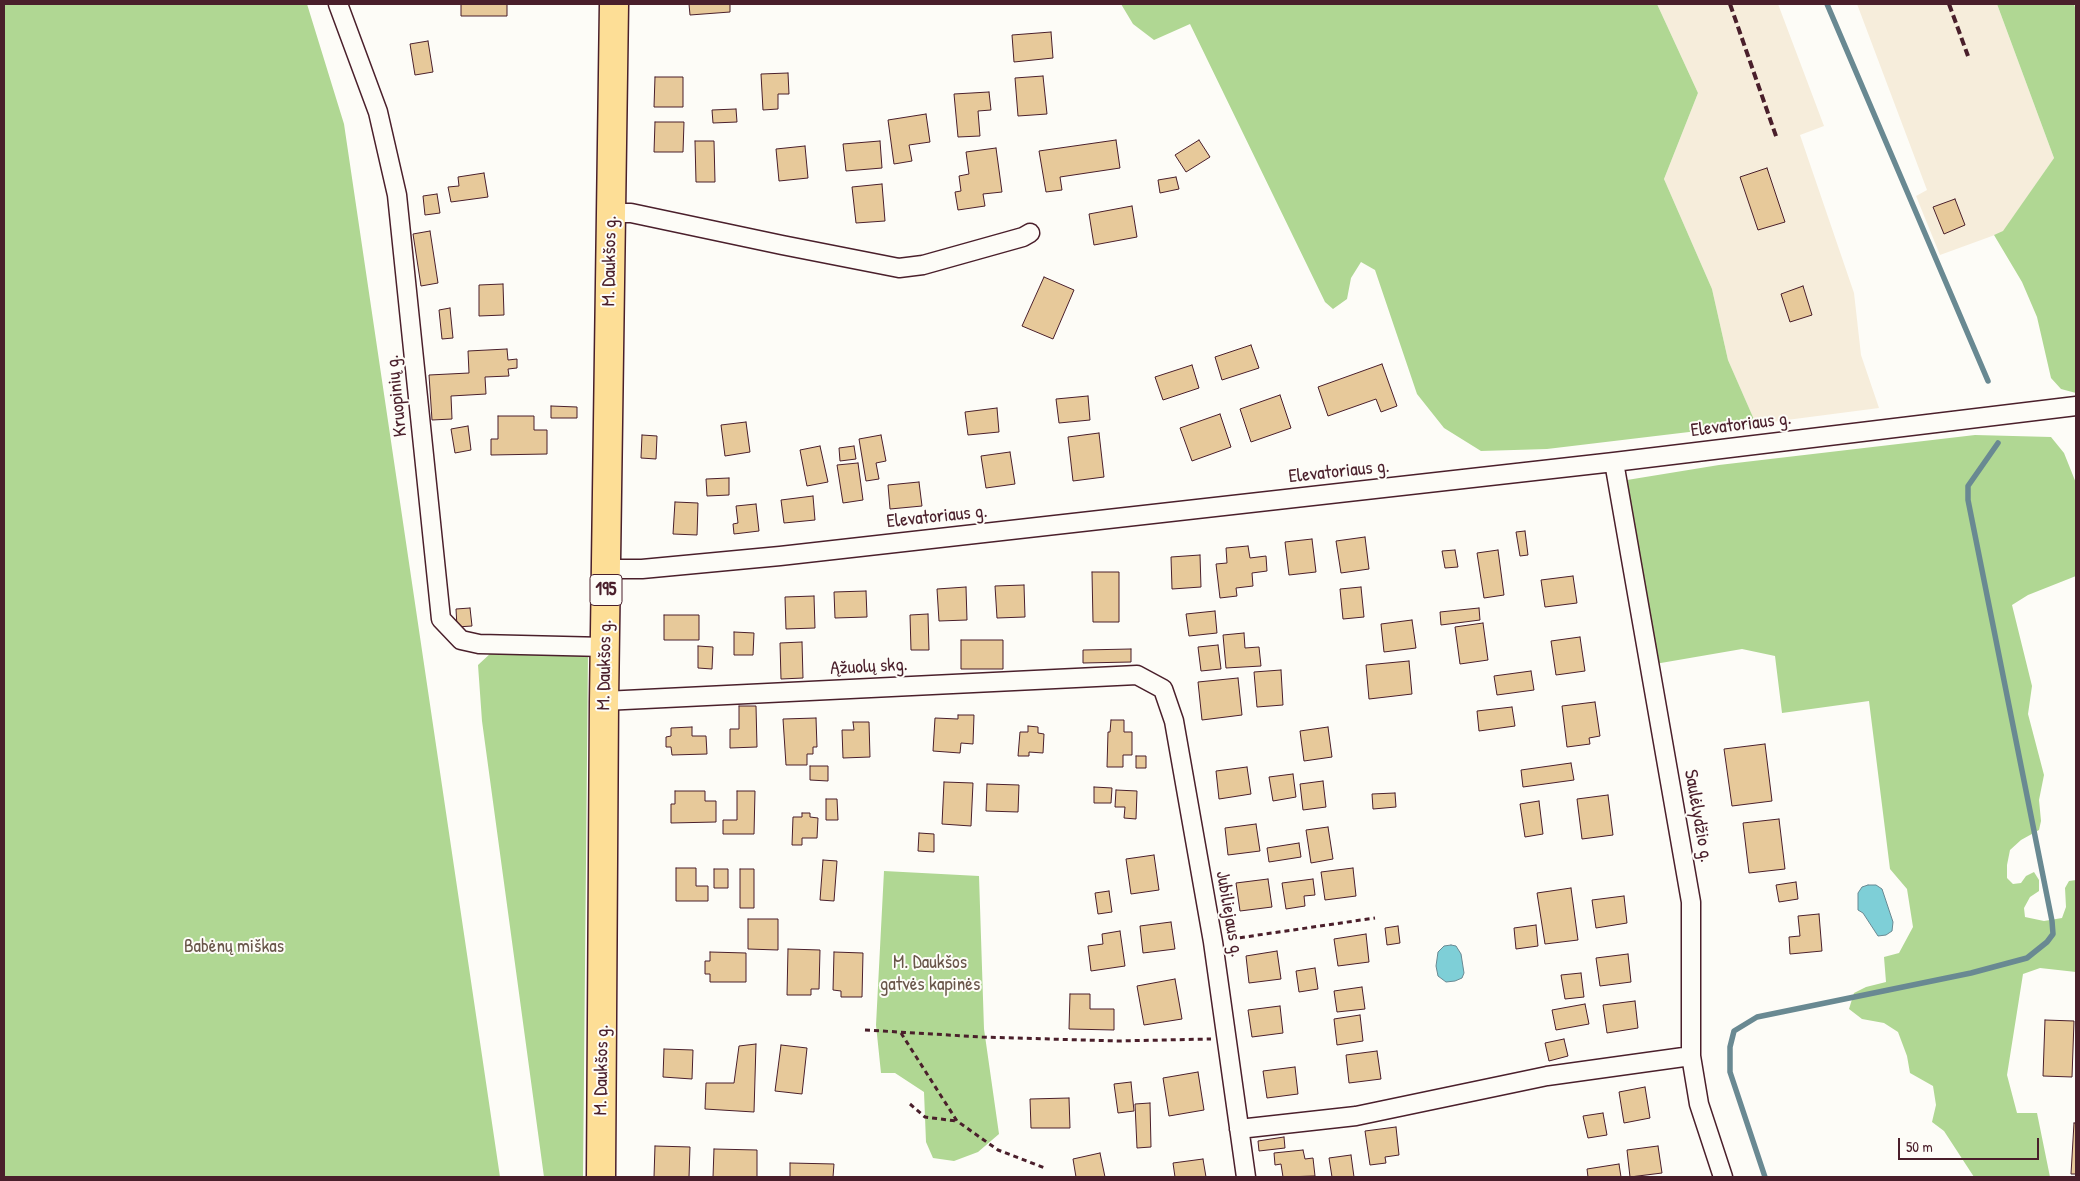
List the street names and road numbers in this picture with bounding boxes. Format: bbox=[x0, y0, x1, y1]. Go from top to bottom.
street label: M. Daukšos g. bbox=[598, 215, 622, 307]
street label: Kruopinių g. bbox=[381, 354, 413, 438]
street label: Elevatoriaus g. bbox=[1689, 408, 1793, 442]
street label: Elevatoriaus g. bbox=[1288, 455, 1390, 489]
street label: Elevatoriaus g. bbox=[886, 500, 988, 534]
road number: 195 bbox=[590, 574, 622, 606]
street label: M. Daukšos g. bbox=[593, 619, 617, 711]
street label: Ąžuolų skg. bbox=[830, 654, 908, 680]
street label: Saulėlydžio g. bbox=[1679, 768, 1717, 864]
street label: Jubiliejaus g. bbox=[1210, 869, 1248, 959]
street label: M. Daukšos g. bbox=[590, 1024, 614, 1116]

